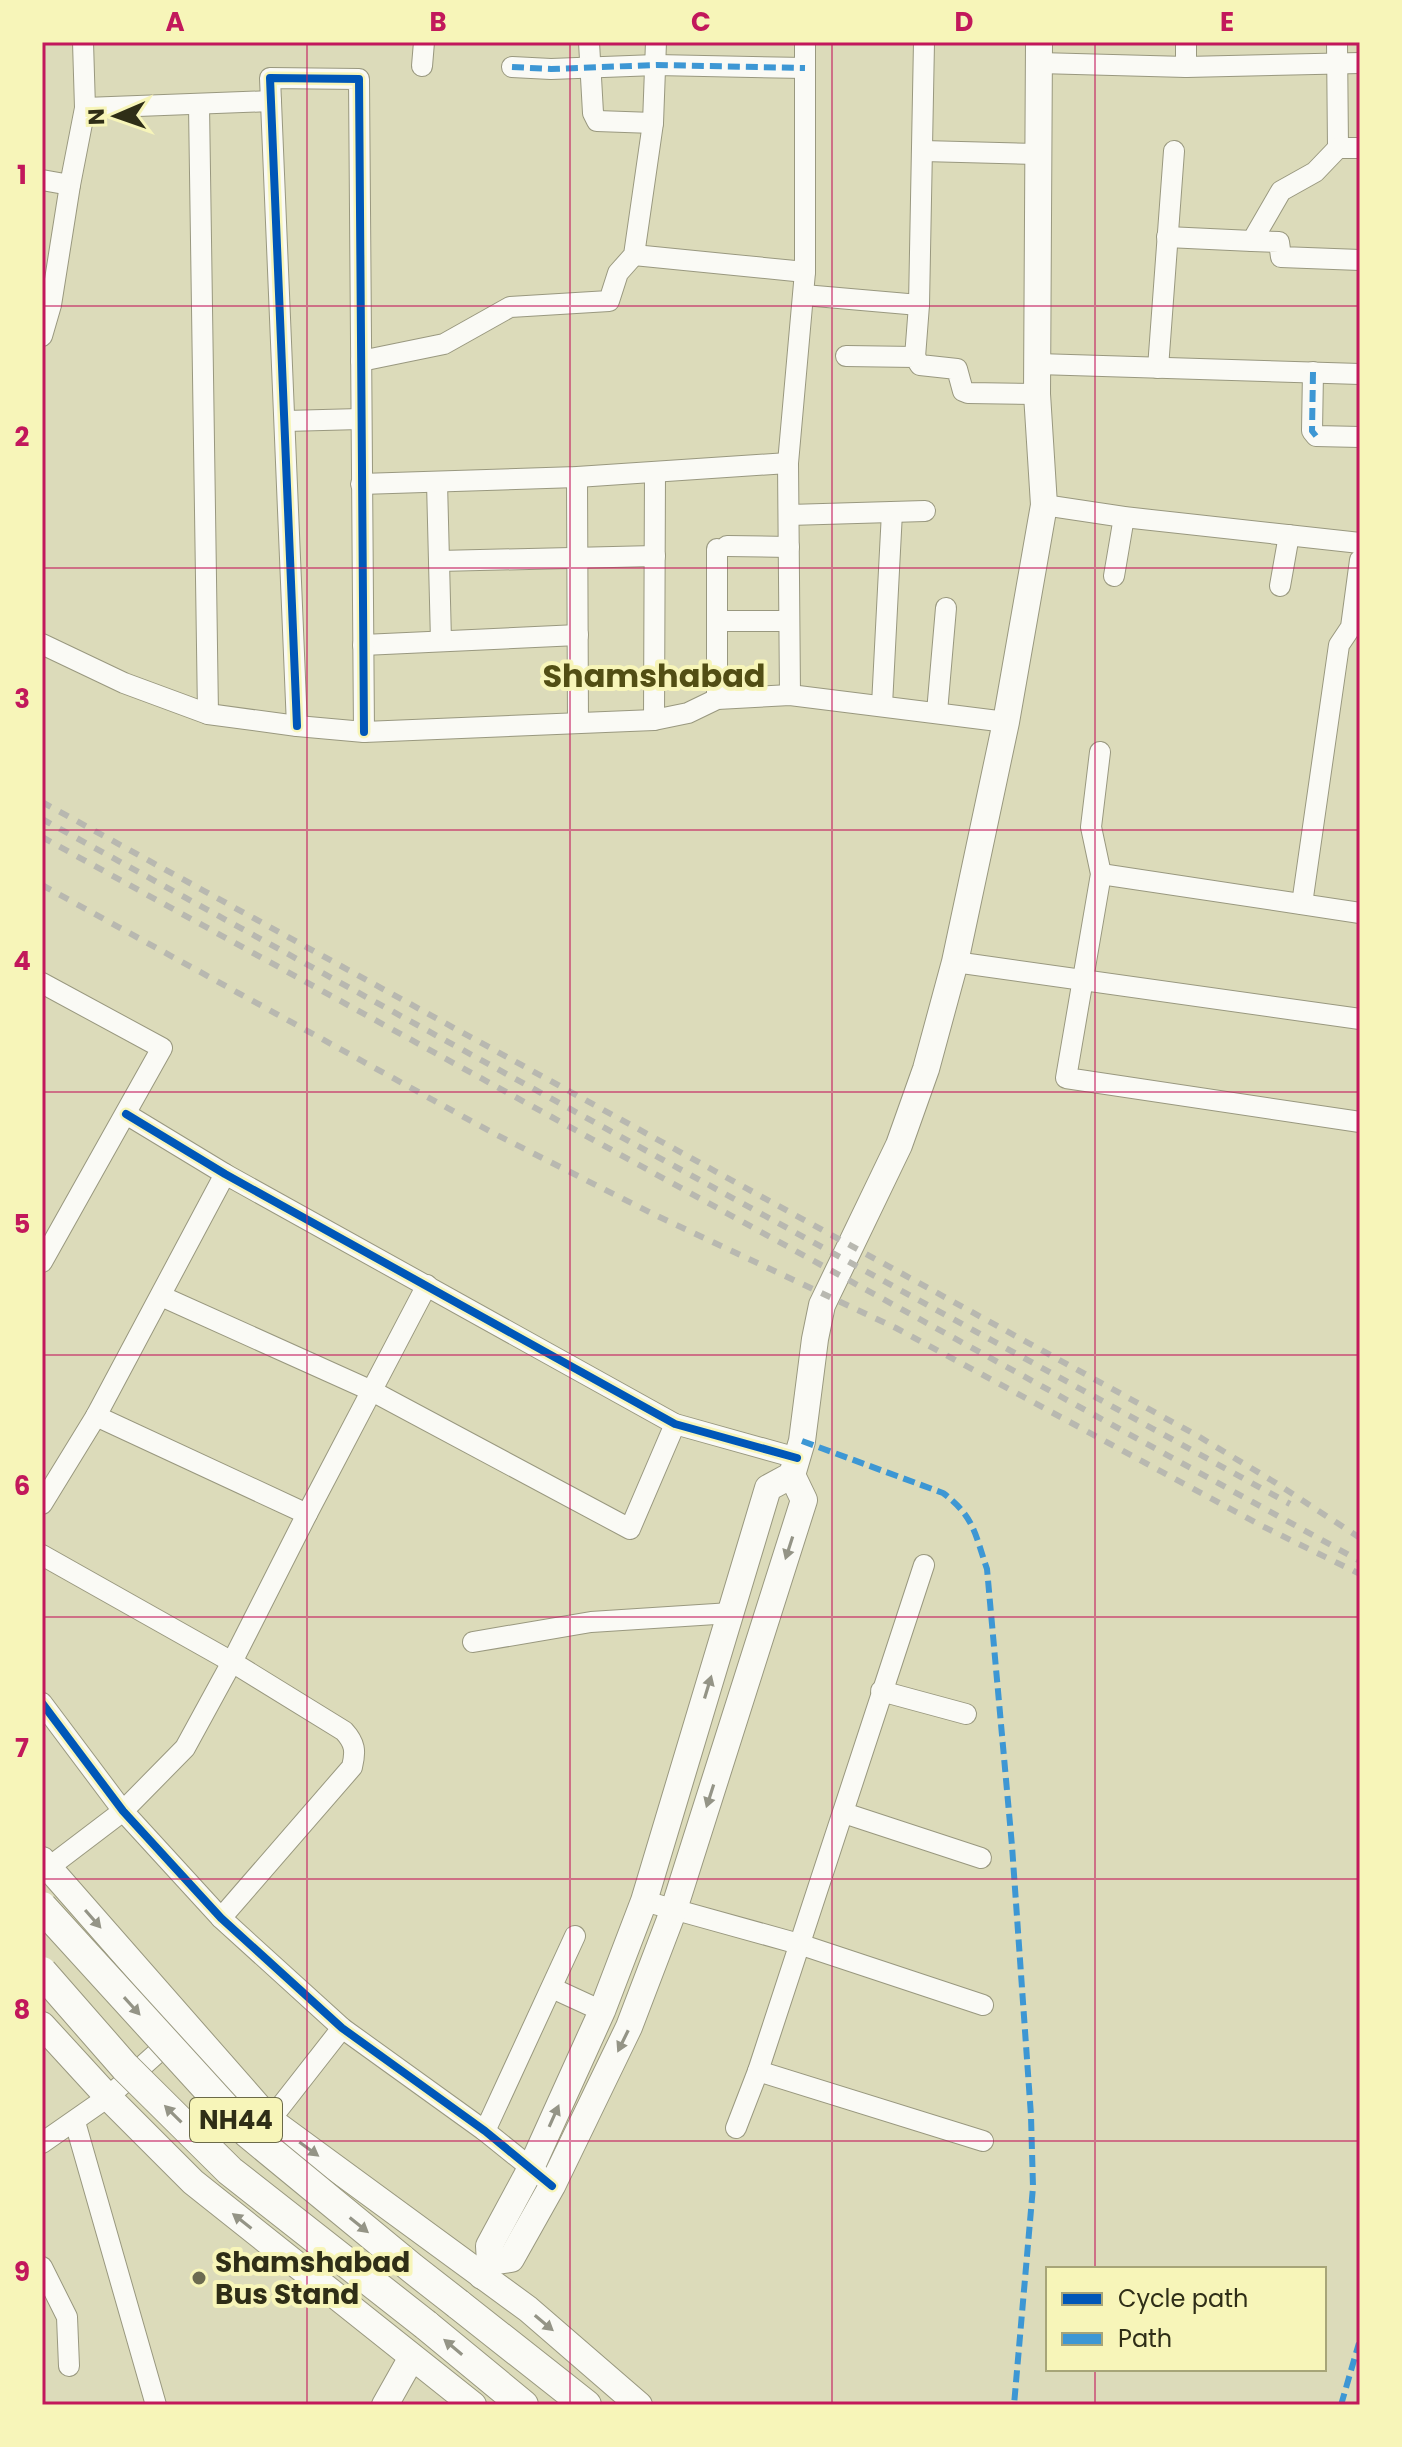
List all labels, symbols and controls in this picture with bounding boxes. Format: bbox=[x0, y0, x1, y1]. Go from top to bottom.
text: A bbox=[165, 4, 185, 40]
text: B bbox=[429, 4, 447, 40]
text: C bbox=[691, 4, 711, 40]
text: D bbox=[955, 4, 974, 40]
text: E bbox=[1220, 4, 1234, 40]
north arrow bbox=[76, 76, 156, 156]
text: N bbox=[81, 108, 112, 125]
text: 1 bbox=[17, 157, 27, 193]
text: 2 bbox=[15, 419, 30, 455]
district label: Shamshabad bbox=[542, 653, 766, 698]
text: 3 bbox=[14, 681, 30, 717]
text: 4 bbox=[13, 943, 31, 979]
text: 5 bbox=[14, 1206, 30, 1242]
text: 6 bbox=[14, 1468, 30, 1504]
one-way arrow bbox=[782, 1537, 794, 1561]
one-way arrow bbox=[702, 1675, 715, 1699]
text: 7 bbox=[15, 1730, 29, 1766]
one-way arrow bbox=[703, 1784, 716, 1808]
one-way arrow bbox=[84, 1909, 101, 1929]
text: 8 bbox=[14, 1992, 30, 2028]
one-way arrow bbox=[123, 1997, 141, 2016]
one-way arrow bbox=[616, 2029, 630, 2052]
road number: NH44 bbox=[190, 2098, 282, 2142]
one-way arrow bbox=[548, 2104, 561, 2128]
one-way arrow bbox=[164, 2105, 183, 2124]
one-way arrow bbox=[298, 2141, 320, 2157]
one-way arrow bbox=[232, 2213, 252, 2230]
one-way arrow bbox=[349, 2216, 369, 2233]
place label: Shamshabad Bus Stand bbox=[215, 2243, 410, 2314]
text: 9 bbox=[14, 2254, 30, 2290]
legend bbox=[1046, 2267, 1326, 2371]
marker: Shamshabad Bus Stand bbox=[190, 2269, 208, 2287]
text: Cycle path bbox=[1118, 2282, 1248, 2315]
one-way arrow bbox=[534, 2314, 554, 2331]
text: Path bbox=[1118, 2322, 1172, 2355]
one-way arrow bbox=[443, 2339, 463, 2356]

